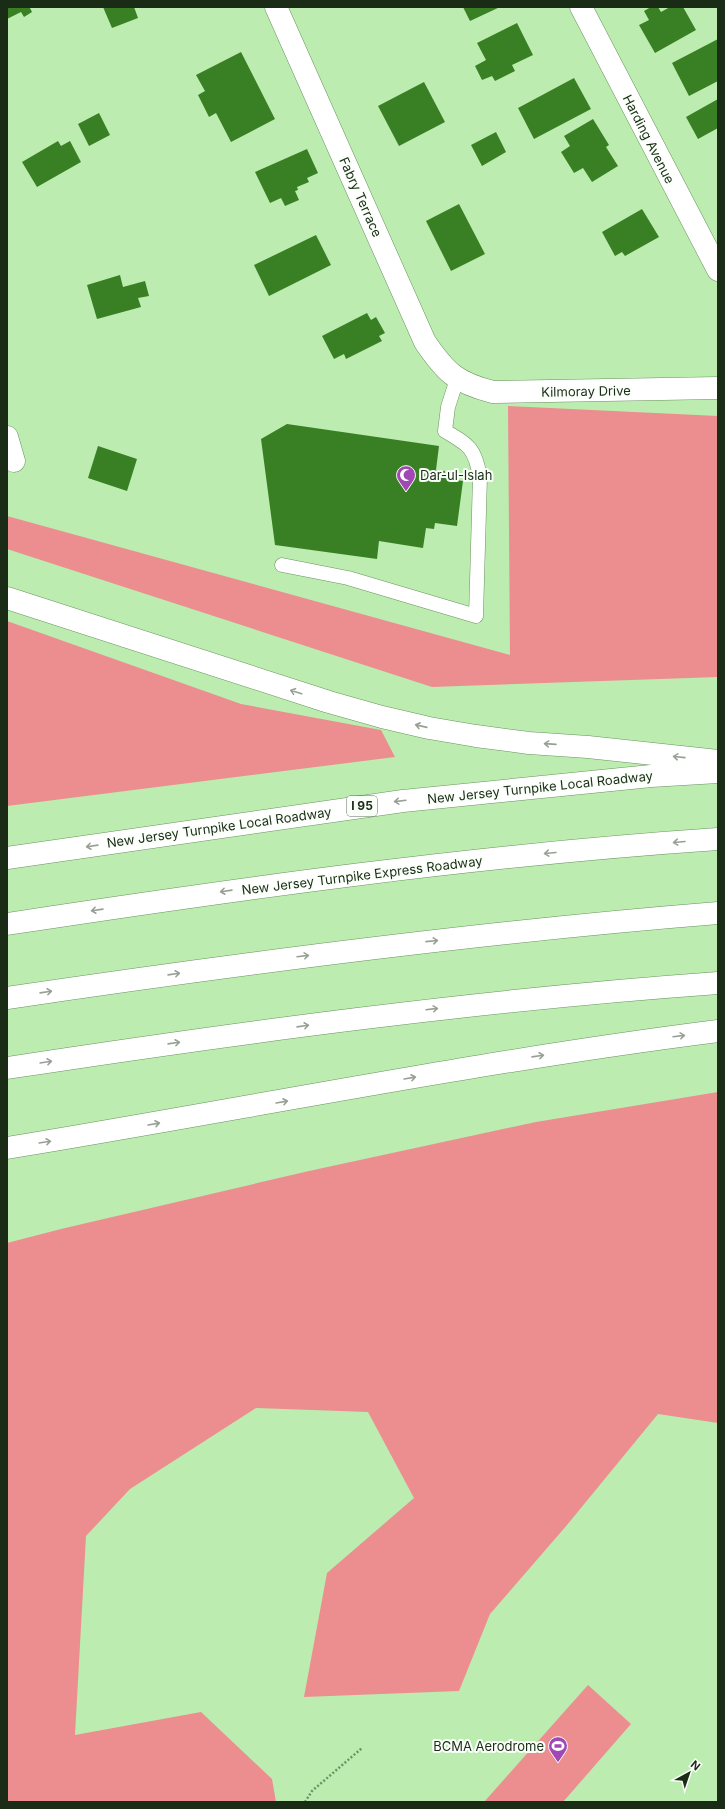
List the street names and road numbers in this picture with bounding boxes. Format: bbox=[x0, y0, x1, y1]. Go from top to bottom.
street label: Harding Avenue bbox=[620, 92, 678, 186]
street label: Fabry Terrace bbox=[336, 154, 386, 240]
street label: Kilmoray Drive bbox=[541, 382, 631, 400]
street label: New Jersey Turnpike Local Roadway bbox=[426, 767, 654, 807]
road number: I 95 bbox=[347, 796, 377, 816]
street label: New Jersey Turnpike Local Roadway bbox=[106, 803, 332, 851]
street label: New Jersey Turnpike Express Roadway bbox=[241, 852, 483, 898]

